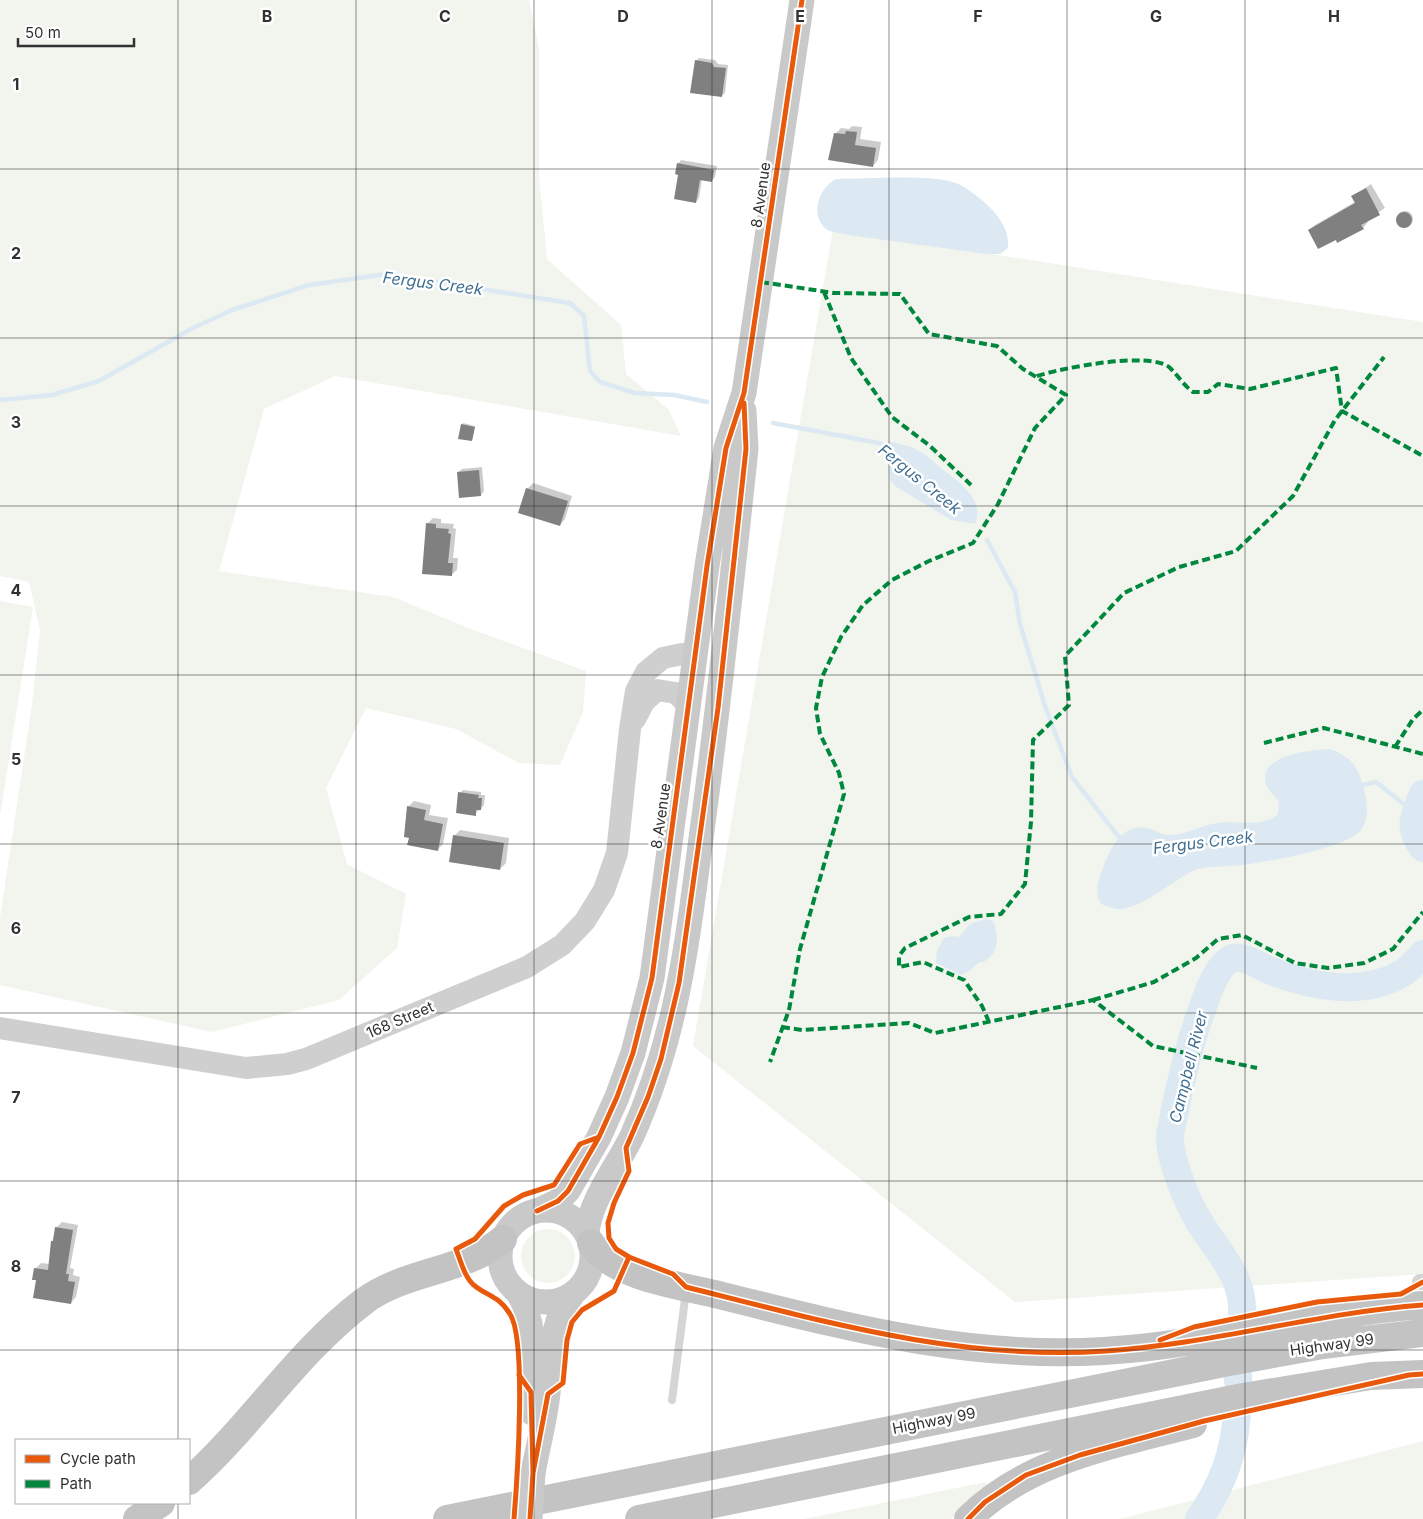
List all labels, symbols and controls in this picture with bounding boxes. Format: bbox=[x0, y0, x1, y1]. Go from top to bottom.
text: B bbox=[262, 6, 272, 26]
text: C bbox=[439, 6, 451, 26]
text: D bbox=[617, 6, 629, 26]
text: E bbox=[795, 6, 805, 26]
text: F bbox=[973, 6, 983, 26]
text: G bbox=[1150, 6, 1162, 26]
text: H bbox=[1328, 6, 1340, 26]
scale bar bbox=[18, 15, 134, 47]
text: 50 m bbox=[25, 23, 61, 42]
text: 1 bbox=[13, 74, 19, 94]
street label: 8 Avenue bbox=[746, 161, 775, 229]
text: 2 bbox=[11, 243, 21, 263]
water label: Fergus Creek bbox=[382, 267, 484, 299]
text: 3 bbox=[11, 412, 21, 432]
water label: Fergus Creek bbox=[875, 440, 966, 519]
text: 4 bbox=[11, 580, 22, 600]
text: 5 bbox=[11, 749, 21, 769]
street label: 8 Avenue bbox=[646, 782, 675, 850]
water label: Fergus Creek bbox=[1152, 826, 1254, 858]
text: 6 bbox=[11, 918, 21, 938]
street label: 168 Street bbox=[363, 997, 436, 1042]
water label: Campbell River bbox=[1164, 1008, 1212, 1125]
text: 7 bbox=[11, 1087, 21, 1107]
text: 8 bbox=[11, 1256, 21, 1276]
street label: Highway 99 bbox=[1289, 1329, 1375, 1360]
street label: Highway 99 bbox=[891, 1403, 977, 1438]
legend bbox=[15, 1439, 190, 1504]
text: Cycle path bbox=[60, 1449, 136, 1468]
text: Path bbox=[60, 1474, 92, 1493]

